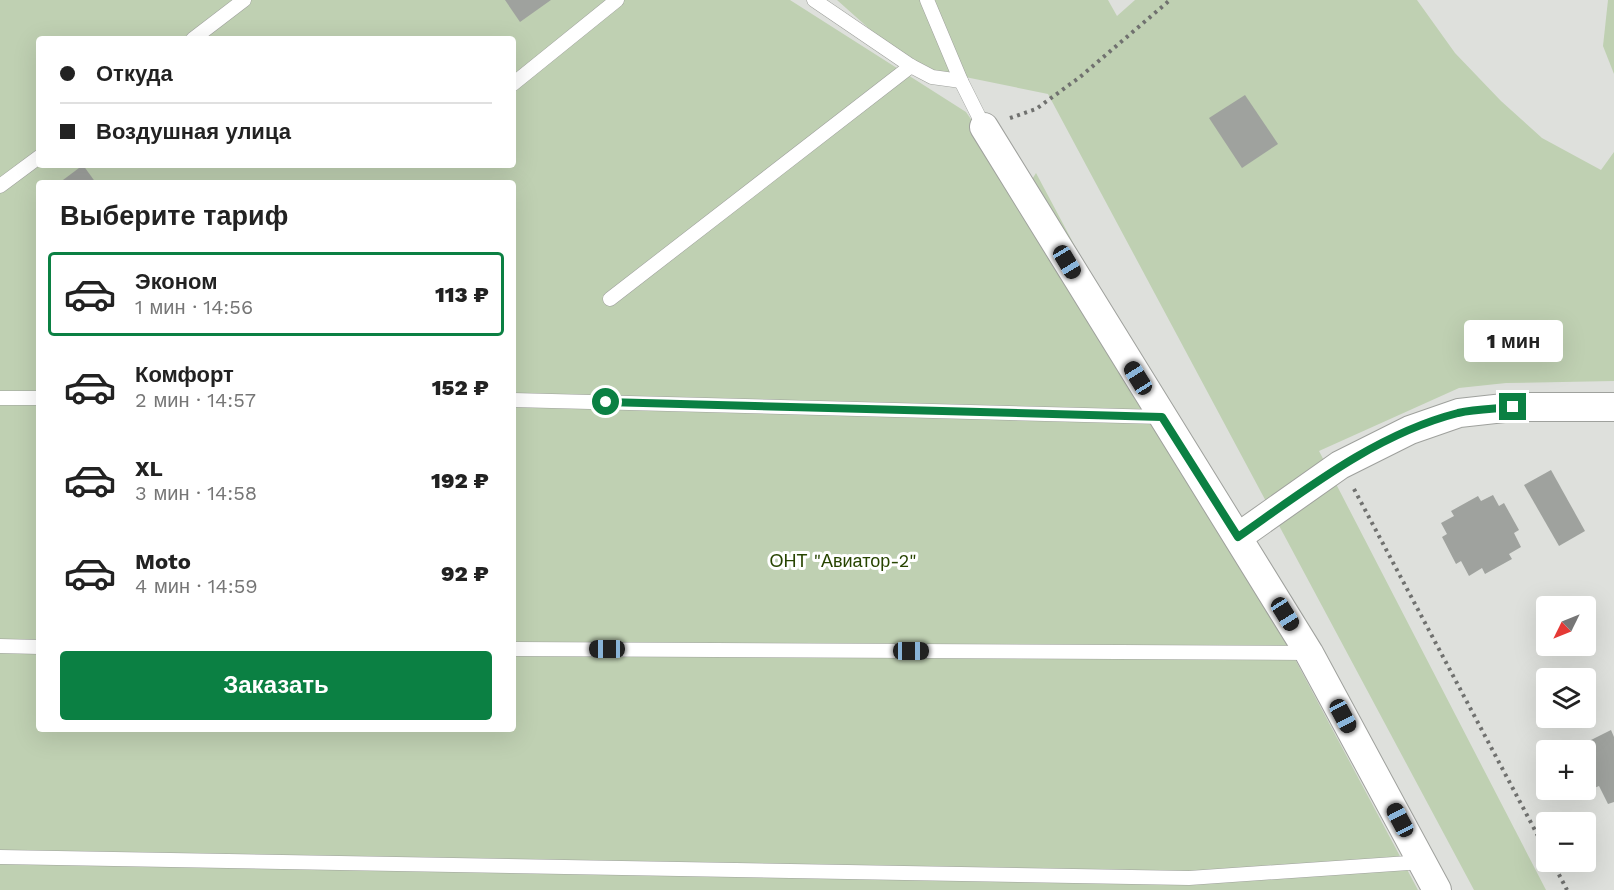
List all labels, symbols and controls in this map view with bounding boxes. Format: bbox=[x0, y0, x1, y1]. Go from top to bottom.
text: Откуда bbox=[96, 61, 173, 86]
text: Воздушная улица bbox=[96, 119, 291, 144]
text: Выберите тариф bbox=[60, 200, 288, 232]
car bbox=[1050, 242, 1084, 282]
icon: car bbox=[63, 267, 117, 321]
text: Эконом bbox=[135, 269, 218, 294]
text: 113 ₽ bbox=[435, 282, 489, 307]
text: 1 мин · 14:56 bbox=[135, 295, 253, 319]
callout: 1 мин bbox=[1464, 320, 1562, 362]
text: 1 мин bbox=[1487, 329, 1540, 353]
car bbox=[1121, 358, 1155, 398]
icon: car bbox=[63, 360, 117, 414]
text: Комфорт bbox=[135, 362, 234, 387]
text: 152 ₽ bbox=[432, 375, 489, 400]
text: 2 мин · 14:57 bbox=[135, 388, 256, 412]
route start bbox=[592, 388, 619, 415]
route end bbox=[1499, 393, 1526, 420]
icon: car bbox=[63, 453, 117, 507]
text: XL bbox=[135, 456, 163, 481]
text: 192 ₽ bbox=[431, 468, 489, 493]
text: 3 мин · 14:58 bbox=[135, 481, 257, 505]
icon: car bbox=[63, 546, 117, 600]
text: Moto bbox=[135, 549, 191, 574]
park label: ОНТ "Авиатор-2" bbox=[770, 550, 916, 571]
text: 92 ₽ bbox=[441, 561, 489, 586]
text: 4 мин · 14:59 bbox=[135, 574, 258, 598]
car bbox=[1268, 594, 1302, 634]
north arrow bbox=[1536, 596, 1596, 656]
map controls bbox=[1536, 596, 1596, 872]
car bbox=[589, 640, 625, 658]
car bbox=[893, 642, 929, 660]
button: Заказать bbox=[60, 651, 492, 720]
button: layers bbox=[1536, 668, 1596, 728]
car bbox=[1327, 696, 1359, 736]
button: + bbox=[1536, 740, 1596, 800]
car bbox=[1384, 800, 1416, 840]
button: − bbox=[1536, 812, 1596, 872]

